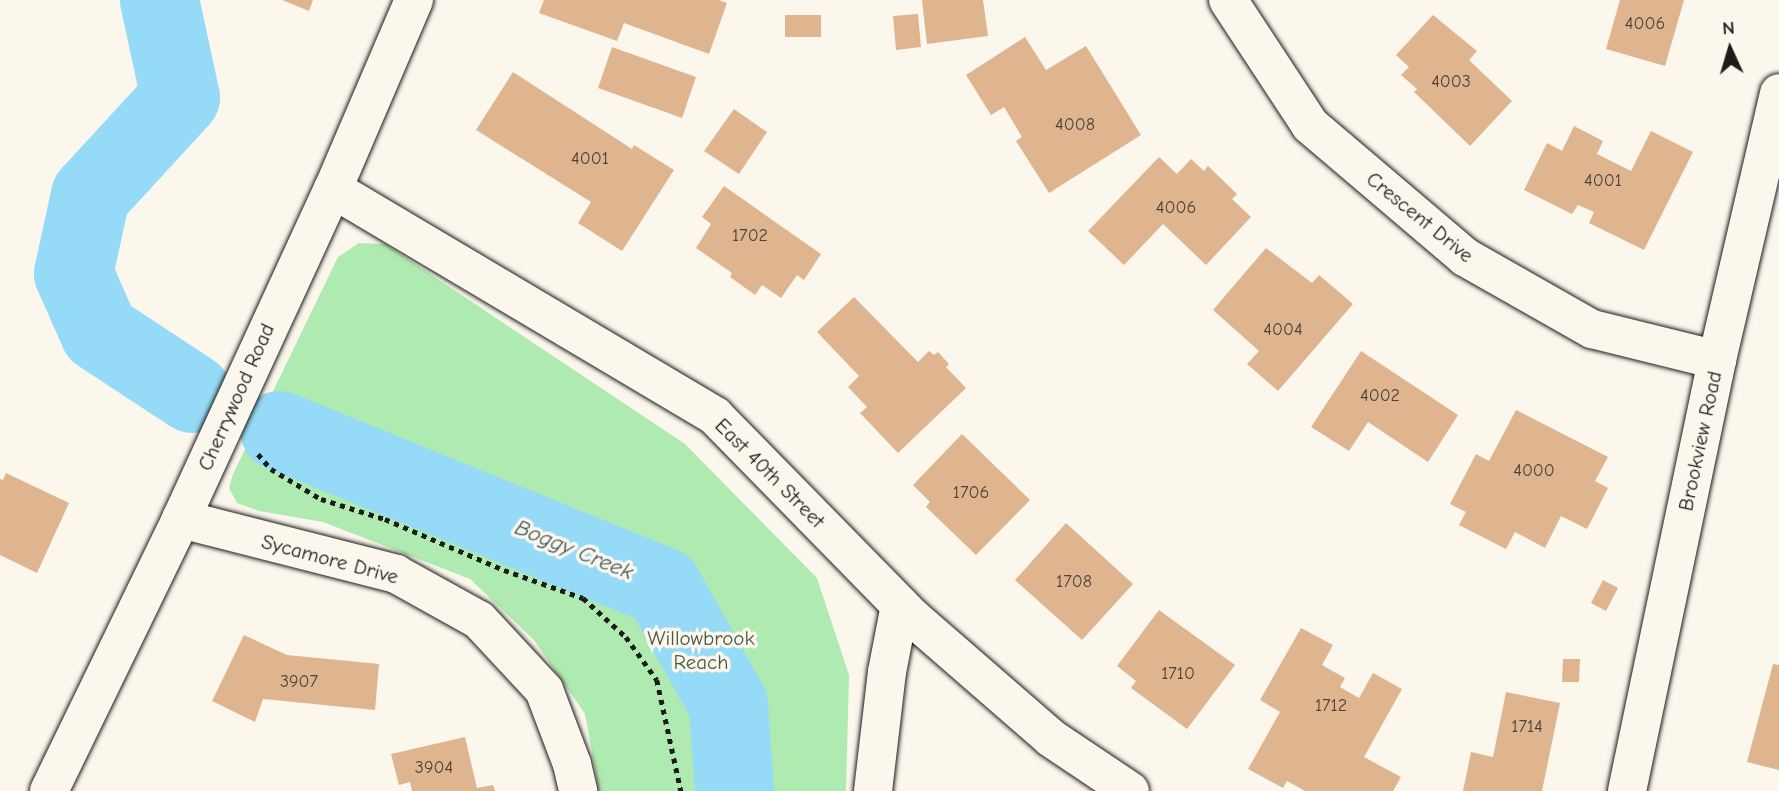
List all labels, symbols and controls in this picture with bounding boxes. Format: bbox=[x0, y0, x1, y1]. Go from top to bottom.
house number: 4006 bbox=[1625, 13, 1665, 35]
north arrow bbox=[1695, 14, 1765, 84]
text: N bbox=[1722, 17, 1735, 39]
house number: 4003 bbox=[1431, 71, 1471, 93]
house number: 4008 bbox=[1055, 114, 1095, 136]
house number: 4001 bbox=[571, 148, 609, 170]
street label: Crescent Drive bbox=[1361, 166, 1479, 268]
house number: 4001 bbox=[1584, 170, 1622, 192]
house number: 4006 bbox=[1156, 197, 1196, 219]
house number: 1702 bbox=[732, 225, 768, 247]
street label: Cherrywood Road bbox=[192, 319, 280, 475]
house number: 4004 bbox=[1263, 319, 1303, 341]
street label: Brookview Road bbox=[1673, 369, 1727, 513]
house number: 4002 bbox=[1360, 385, 1400, 407]
street label: East 40th Street bbox=[710, 413, 830, 533]
house number: 4000 bbox=[1513, 460, 1555, 482]
house number: 1706 bbox=[953, 482, 989, 504]
water label: Boggy Creek bbox=[511, 514, 637, 586]
street label: Sycamore Drive bbox=[259, 529, 401, 589]
house number: 1708 bbox=[1056, 571, 1092, 593]
park label: Willowbrook Reach bbox=[647, 625, 755, 675]
house number: 1710 bbox=[1161, 663, 1195, 685]
house number: 3907 bbox=[280, 671, 318, 693]
house number: 1712 bbox=[1315, 695, 1347, 717]
house number: 1714 bbox=[1511, 716, 1543, 738]
house number: 3904 bbox=[415, 757, 453, 779]

